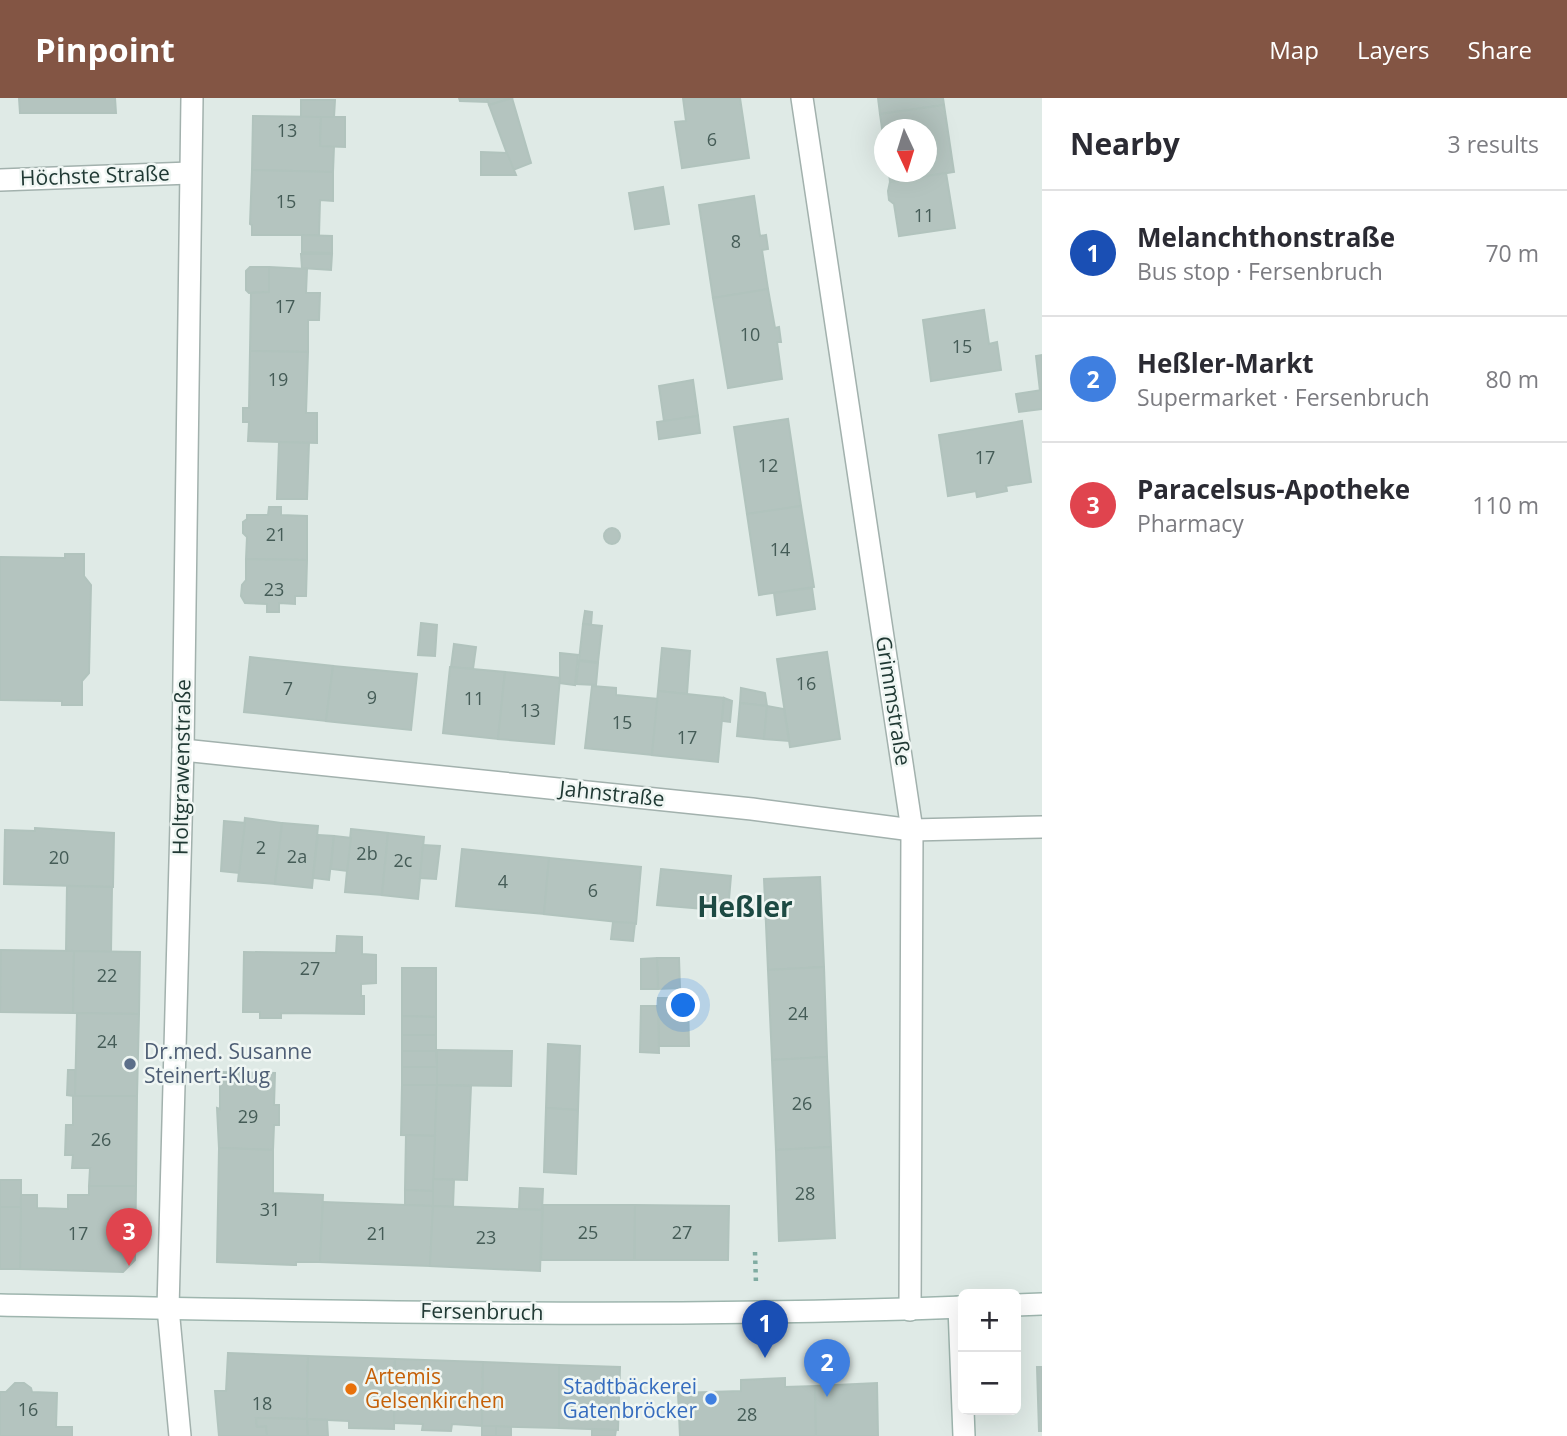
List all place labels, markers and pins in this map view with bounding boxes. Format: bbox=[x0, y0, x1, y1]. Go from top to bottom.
place label: Dr.med. Susanne Steinert-Klug bbox=[144, 1037, 312, 1089]
marker: Dr.med. Susanne Steinert-Klug bbox=[122, 1056, 138, 1072]
pin: 3 bbox=[106, 1208, 152, 1266]
pin: 1 bbox=[742, 1300, 788, 1358]
pin: 2 bbox=[804, 1339, 850, 1397]
place label: Artemis Gelsenkirchen bbox=[365, 1362, 505, 1414]
place label: Stadtbäckerei Gatenbröcker bbox=[562, 1372, 697, 1424]
marker: Artemis Gelsenkirchen bbox=[343, 1381, 359, 1397]
marker: Stadtbäckerei Gatenbröcker bbox=[703, 1391, 719, 1407]

